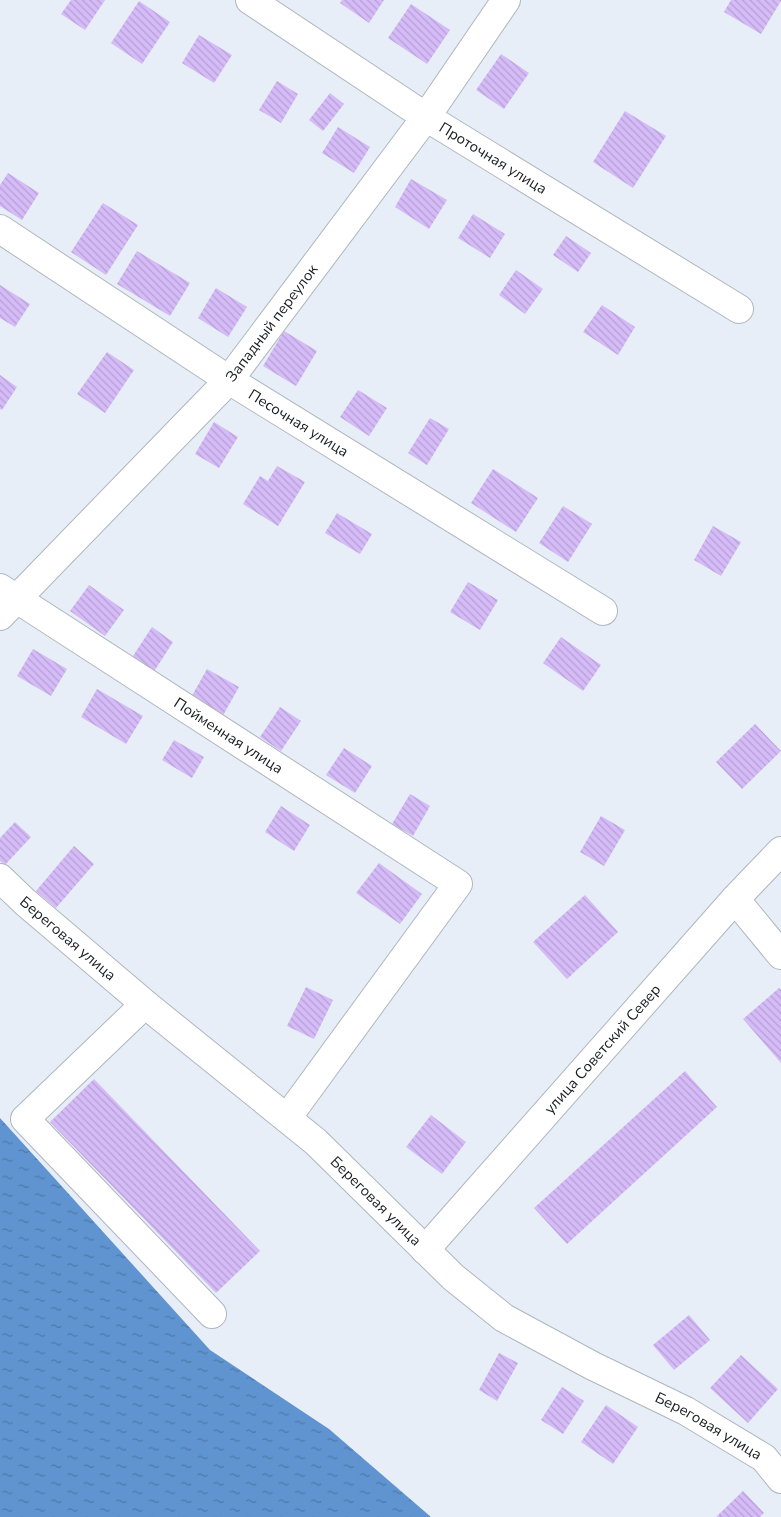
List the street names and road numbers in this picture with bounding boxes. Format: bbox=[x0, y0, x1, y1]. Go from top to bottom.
street label: Проточная улица bbox=[435, 117, 551, 199]
street label: Западный переулок bbox=[221, 260, 322, 386]
street label: Песочная улица bbox=[245, 384, 352, 461]
street label: Пойменная улица bbox=[170, 693, 287, 778]
street label: Береговая улица bbox=[16, 892, 120, 985]
street label: улица Советский Север bbox=[540, 980, 665, 1118]
street label: Береговая улица bbox=[326, 1152, 426, 1250]
street label: Береговая улица bbox=[652, 1388, 766, 1464]

